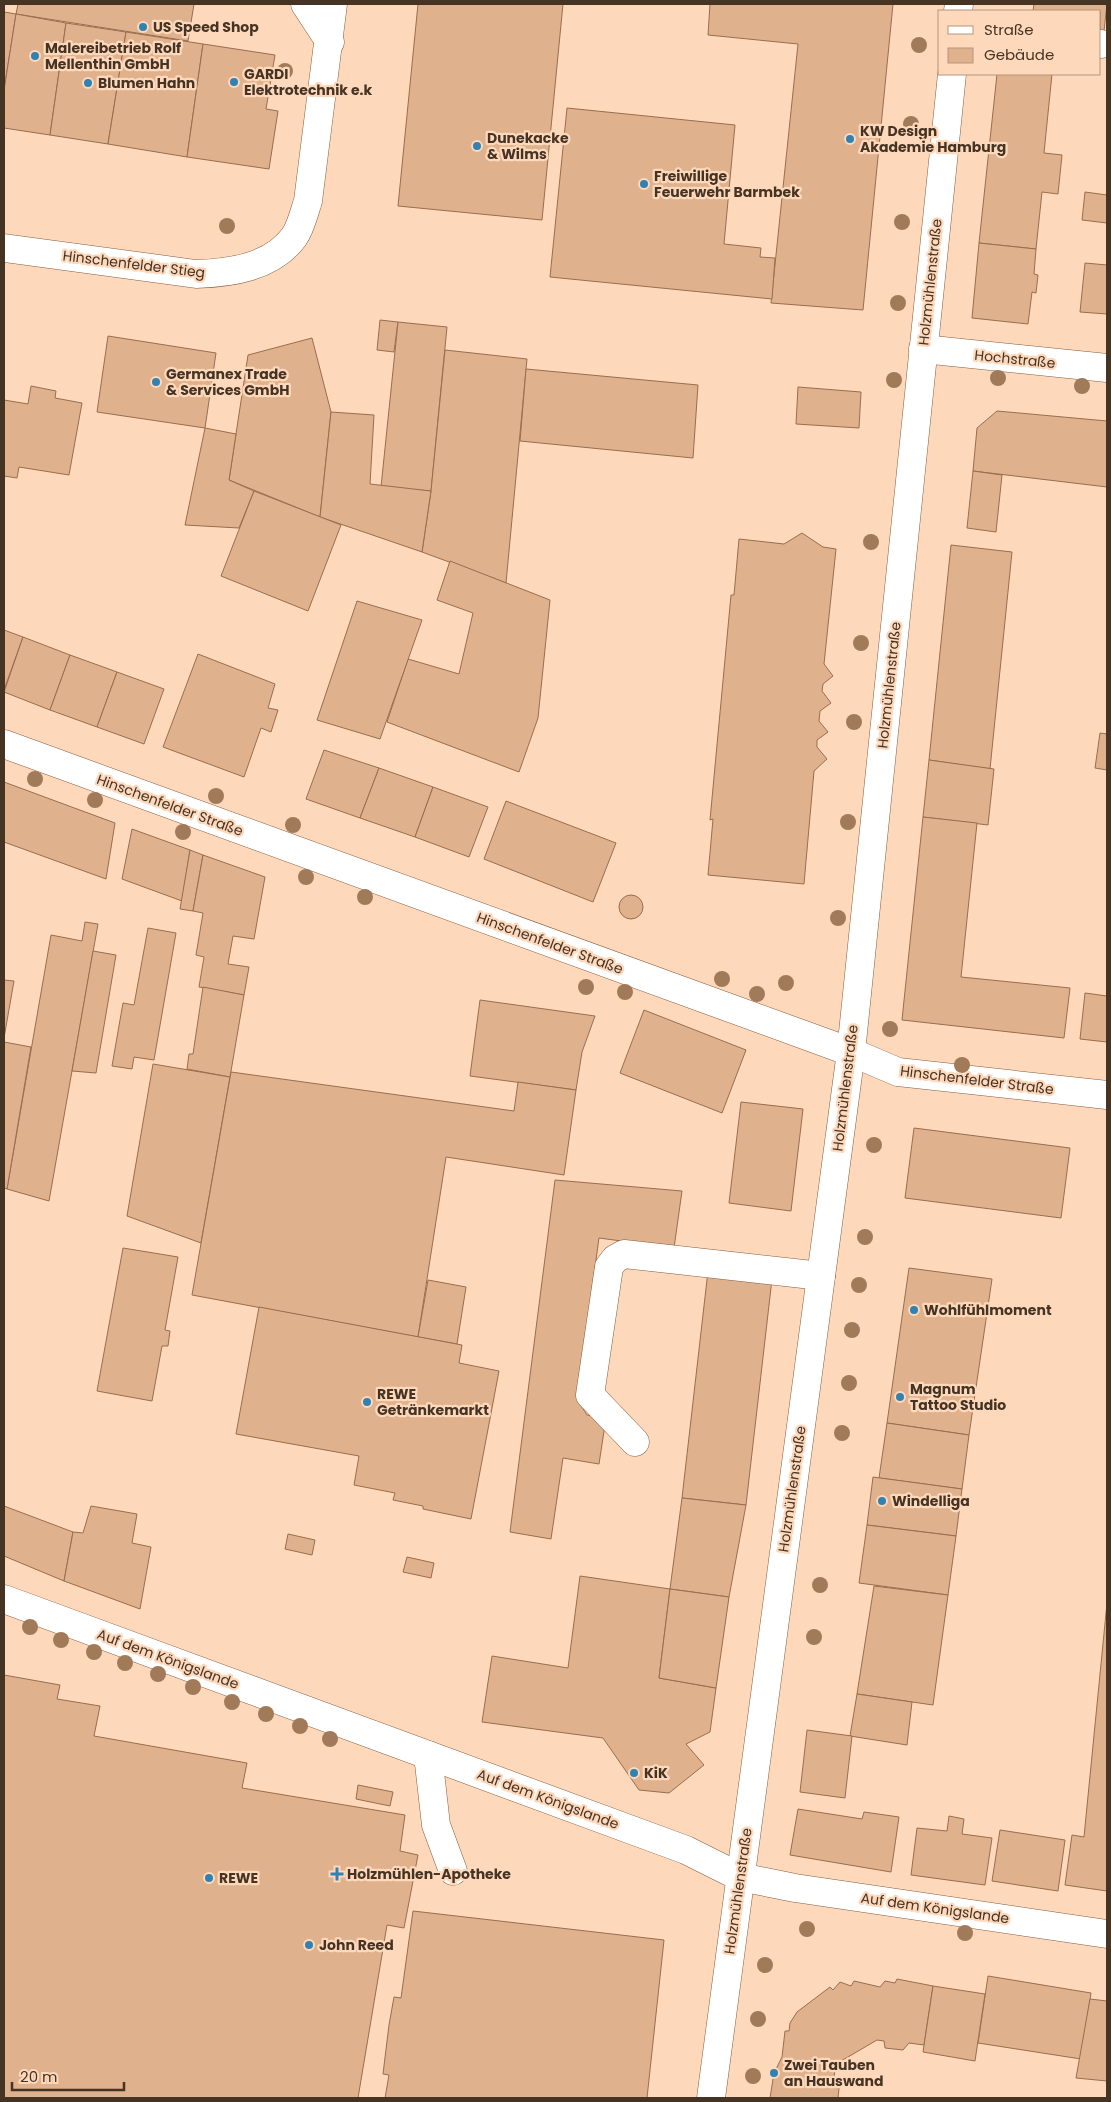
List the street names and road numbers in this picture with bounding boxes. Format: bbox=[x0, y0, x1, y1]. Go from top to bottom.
street label: Holzmühlenstraße bbox=[913, 217, 947, 346]
street label: Hinschenfelder Stieg bbox=[62, 245, 206, 283]
street label: Hochstraße bbox=[973, 345, 1057, 373]
street label: Holzmühlenstraße bbox=[872, 620, 906, 749]
street label: Hinschenfelder Straße bbox=[94, 769, 246, 841]
street label: Hinschenfelder Straße bbox=[474, 907, 626, 979]
street label: Holzmühlenstraße bbox=[827, 1023, 863, 1152]
street label: Hinschenfelder Straße bbox=[899, 1061, 1055, 1099]
street label: Holzmühlenstraße bbox=[773, 1424, 811, 1553]
street label: Auf dem Königslande bbox=[94, 1624, 242, 1694]
street label: Auf dem Königslande bbox=[474, 1764, 622, 1834]
street label: Holzmühlenstraße bbox=[719, 1826, 757, 1955]
street label: Auf dem Königslande bbox=[860, 1888, 1011, 1928]

